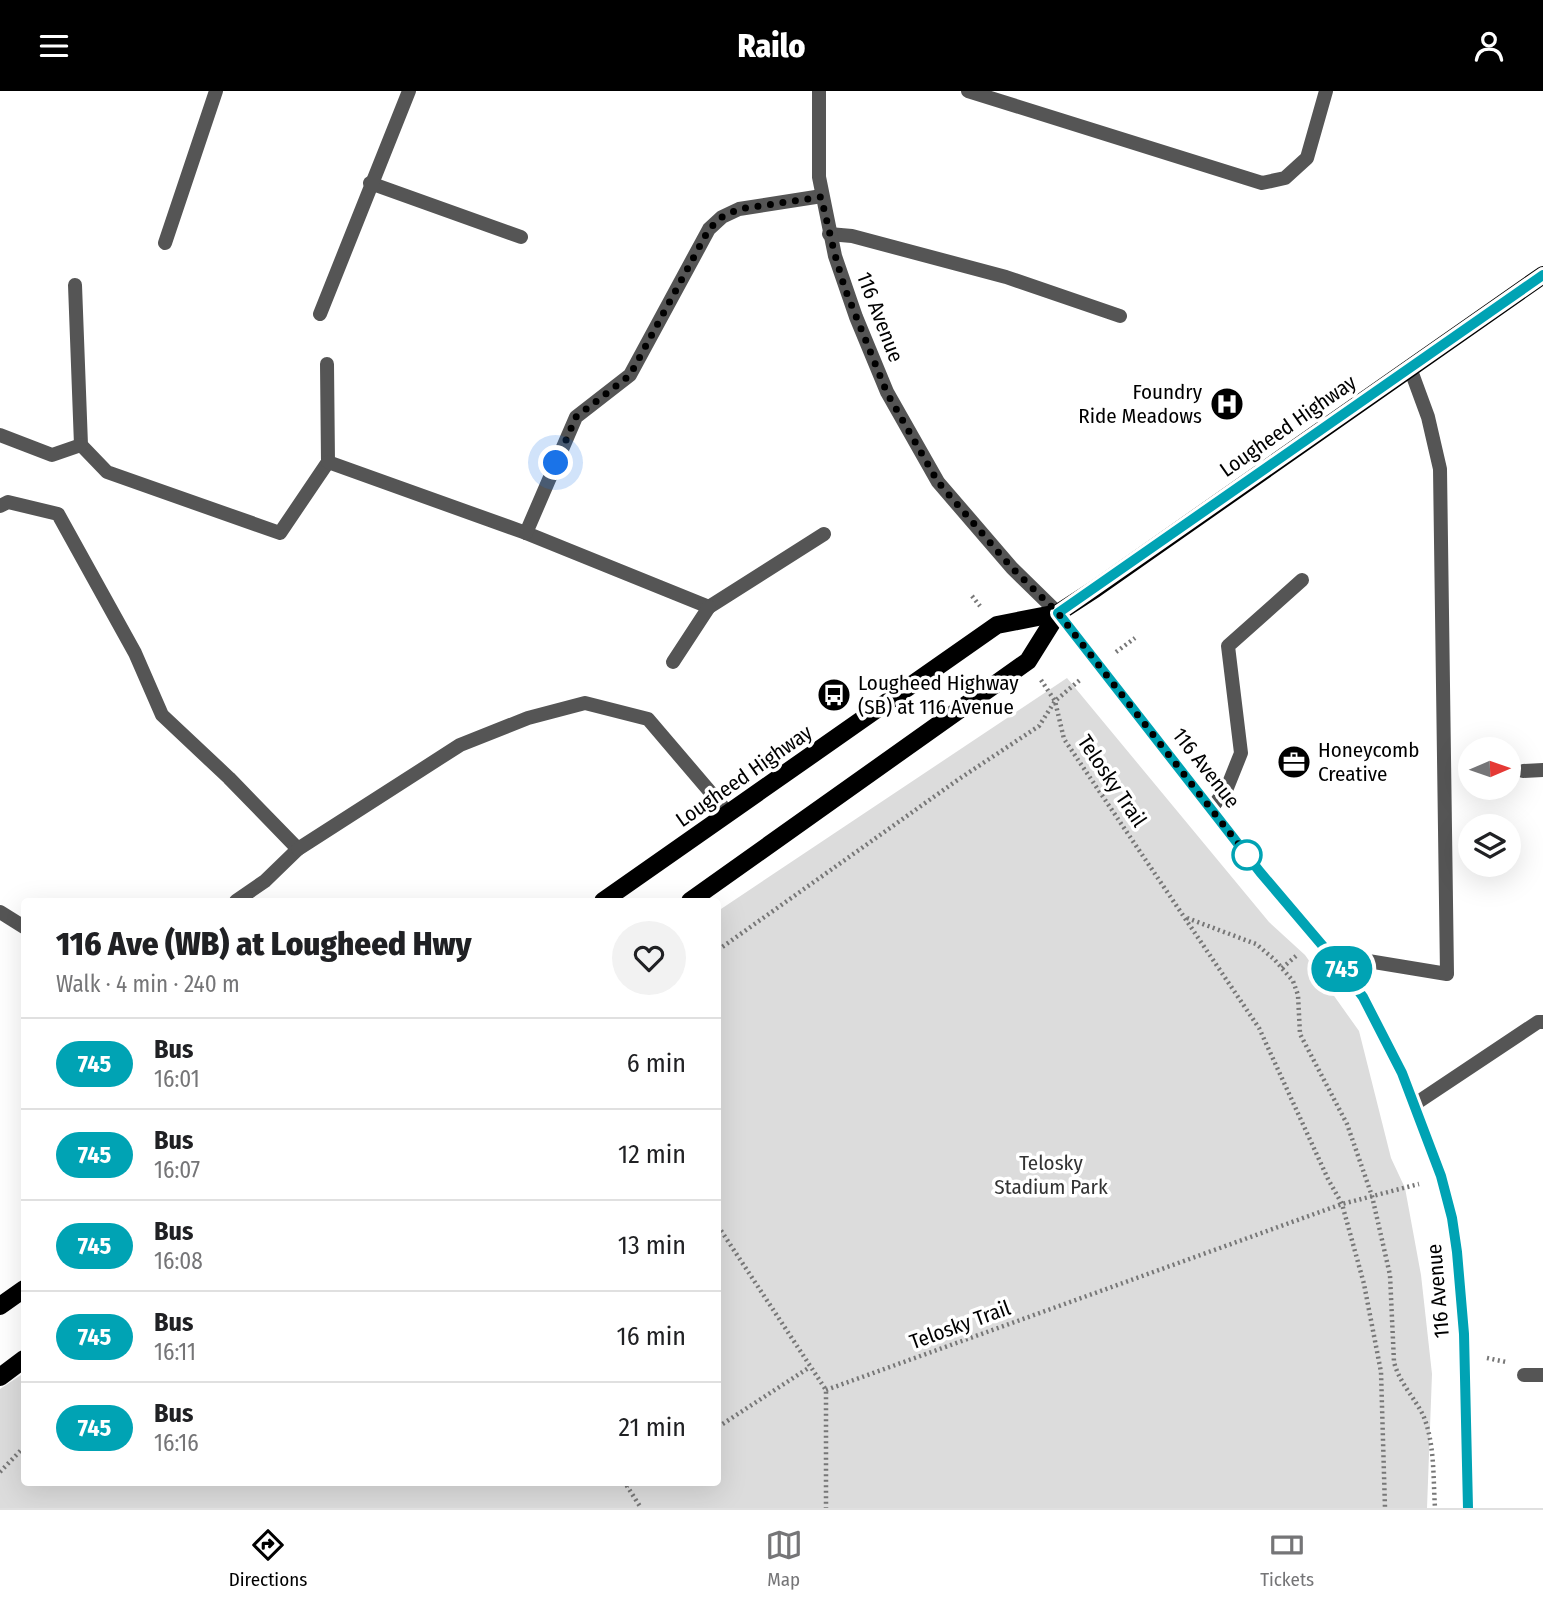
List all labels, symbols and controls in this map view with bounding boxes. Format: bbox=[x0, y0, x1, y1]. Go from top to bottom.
icon: menu bbox=[35, 27, 73, 65]
text: Railo bbox=[738, 27, 805, 65]
icon: person bbox=[1470, 27, 1508, 65]
street label: 116 Avenue bbox=[851, 268, 909, 366]
street label: Lougheed Highway bbox=[1215, 369, 1362, 483]
place label: Foundry Ride Meadows bbox=[1078, 379, 1203, 429]
hospital icon: Foundry Ride Meadows bbox=[1208, 385, 1246, 423]
your location bbox=[538, 445, 573, 480]
place label: Lougheed Highway (SB) at 116 Avenue bbox=[858, 670, 1019, 720]
bus stop icon: Lougheed Highway (SB) at 116 Avenue bbox=[815, 676, 853, 714]
street label: Lougheed Highway bbox=[671, 719, 818, 833]
street label: 116 Avenue bbox=[1167, 723, 1245, 813]
street label: Telosky Trail bbox=[1072, 730, 1152, 832]
place label: Honeycomb Creative bbox=[1318, 737, 1419, 787]
north arrow bbox=[1458, 737, 1521, 800]
map controls bbox=[1458, 737, 1521, 877]
office icon: Honeycomb Creative bbox=[1275, 743, 1313, 781]
button: layers bbox=[1458, 814, 1521, 877]
unlabelled marker bbox=[1232, 840, 1262, 870]
button: heart bbox=[612, 921, 686, 995]
text: 116 Ave (WB) at Lougheed Hwy bbox=[56, 924, 471, 964]
line badge: 745 bbox=[1302, 946, 1382, 992]
text: 745 bbox=[1325, 955, 1359, 983]
text: Walk · 4 min · 240 m bbox=[56, 970, 240, 998]
text: Bus bbox=[154, 1034, 193, 1065]
text: 6 min bbox=[627, 1048, 686, 1079]
text: 745 bbox=[78, 1050, 111, 1078]
text: 16:01 bbox=[154, 1065, 200, 1093]
text: Bus bbox=[154, 1125, 193, 1156]
text: 12 min bbox=[618, 1139, 686, 1170]
text: 745 bbox=[78, 1141, 111, 1169]
park label: Telosky Stadium Park bbox=[994, 1150, 1108, 1200]
text: 16:07 bbox=[154, 1156, 200, 1184]
text: Bus bbox=[154, 1216, 193, 1247]
text: 13 min bbox=[618, 1230, 686, 1261]
text: 745 bbox=[78, 1232, 111, 1260]
street label: 116 Avenue bbox=[1421, 1243, 1455, 1339]
text: 16:08 bbox=[154, 1247, 203, 1275]
street label: Telosky Trail bbox=[906, 1295, 1014, 1355]
text: Bus bbox=[154, 1307, 193, 1338]
text: 16 min bbox=[617, 1321, 686, 1352]
text: 745 bbox=[78, 1323, 111, 1351]
text: 16:11 bbox=[154, 1338, 196, 1366]
text: Bus bbox=[154, 1398, 193, 1429]
text: 21 min bbox=[619, 1412, 686, 1443]
text: 745 bbox=[78, 1414, 111, 1442]
text: 16:16 bbox=[154, 1429, 199, 1457]
tab: Directions bbox=[229, 1526, 307, 1591]
tab: Map bbox=[765, 1526, 803, 1591]
tab: Tickets bbox=[1260, 1526, 1314, 1591]

